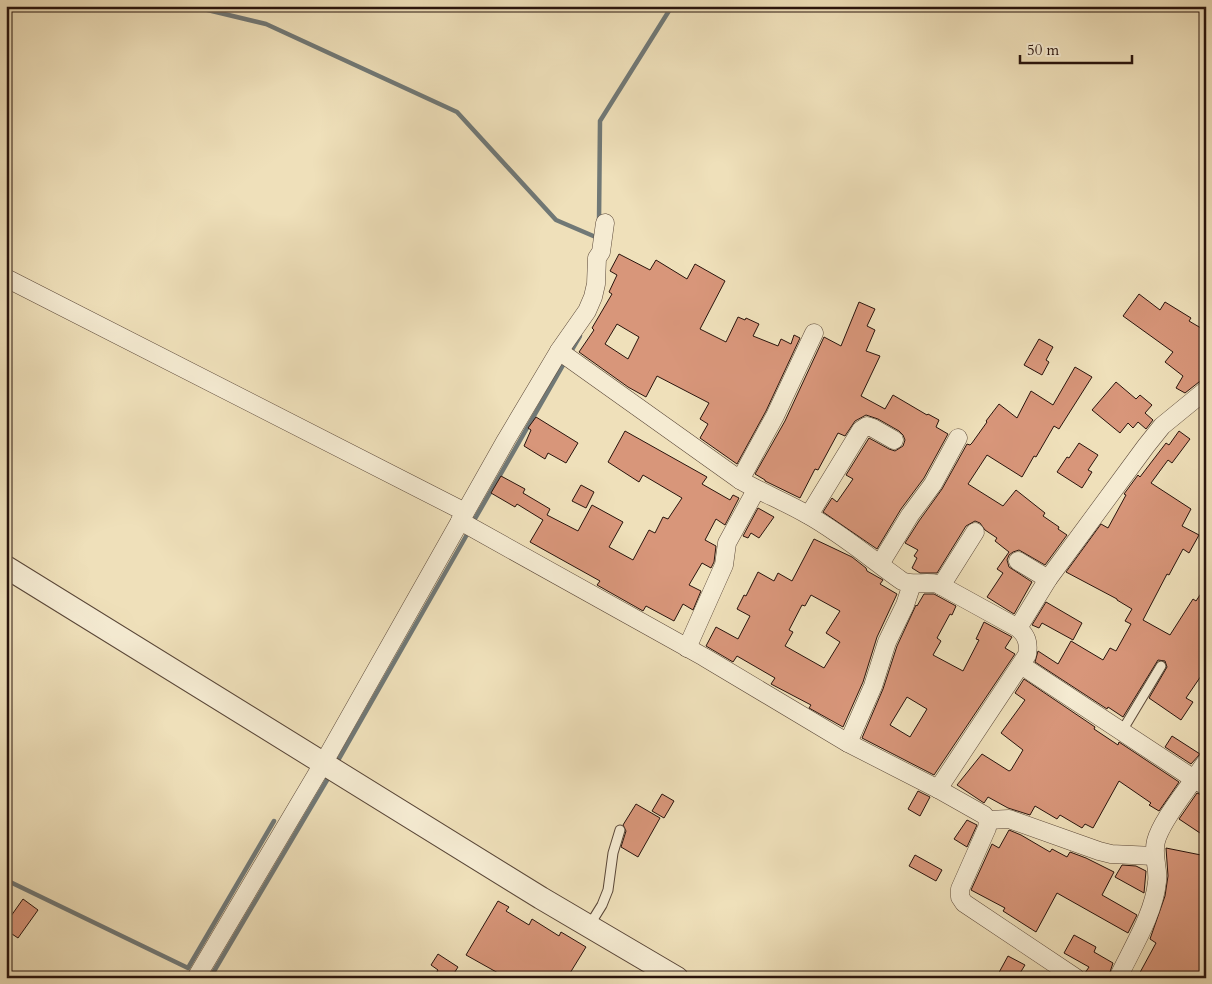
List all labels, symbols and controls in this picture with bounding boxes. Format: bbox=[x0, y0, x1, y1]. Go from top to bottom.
scale bar bbox=[1020, 32, 1132, 64]
text: 50 m bbox=[1027, 40, 1059, 60]

